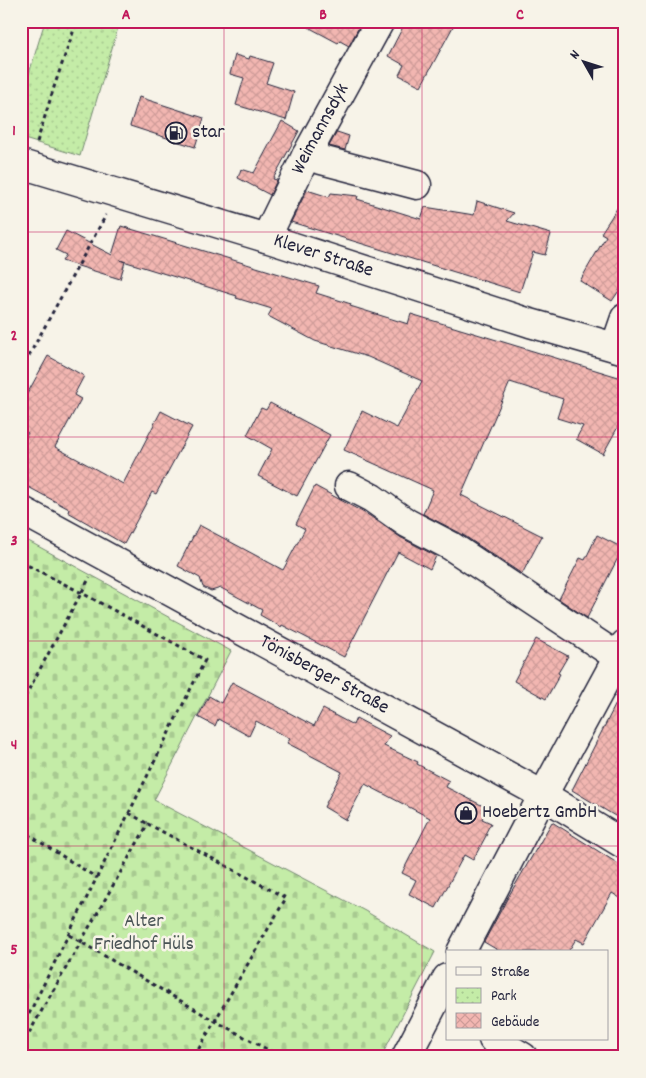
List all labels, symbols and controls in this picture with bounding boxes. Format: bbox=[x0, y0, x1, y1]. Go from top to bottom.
text: A bbox=[122, 4, 131, 27]
text: B bbox=[319, 4, 327, 27]
text: C bbox=[516, 4, 524, 27]
north arrow bbox=[558, 38, 608, 88]
text: N bbox=[566, 46, 585, 64]
street label: Weimannsdyk bbox=[285, 79, 357, 179]
place label: star bbox=[192, 119, 225, 147]
text: 1 bbox=[12, 120, 16, 143]
fuel station icon: star bbox=[164, 121, 188, 145]
street label: Klever Straße bbox=[270, 227, 377, 286]
text: 2 bbox=[11, 325, 18, 348]
text: 3 bbox=[10, 530, 18, 553]
street label: Tönisberger Straße bbox=[254, 629, 394, 722]
text: 4 bbox=[11, 734, 17, 757]
place label: Hoebertz GmbH bbox=[482, 799, 597, 827]
shop icon: Hoebertz GmbH bbox=[454, 801, 478, 825]
park label: Alter Friedhof Hüls bbox=[94, 908, 194, 959]
text: 5 bbox=[10, 939, 18, 962]
legend bbox=[446, 950, 608, 1040]
text: Straße bbox=[491, 962, 530, 984]
text: Park bbox=[491, 986, 517, 1008]
text: Gebäude bbox=[491, 1012, 540, 1034]

